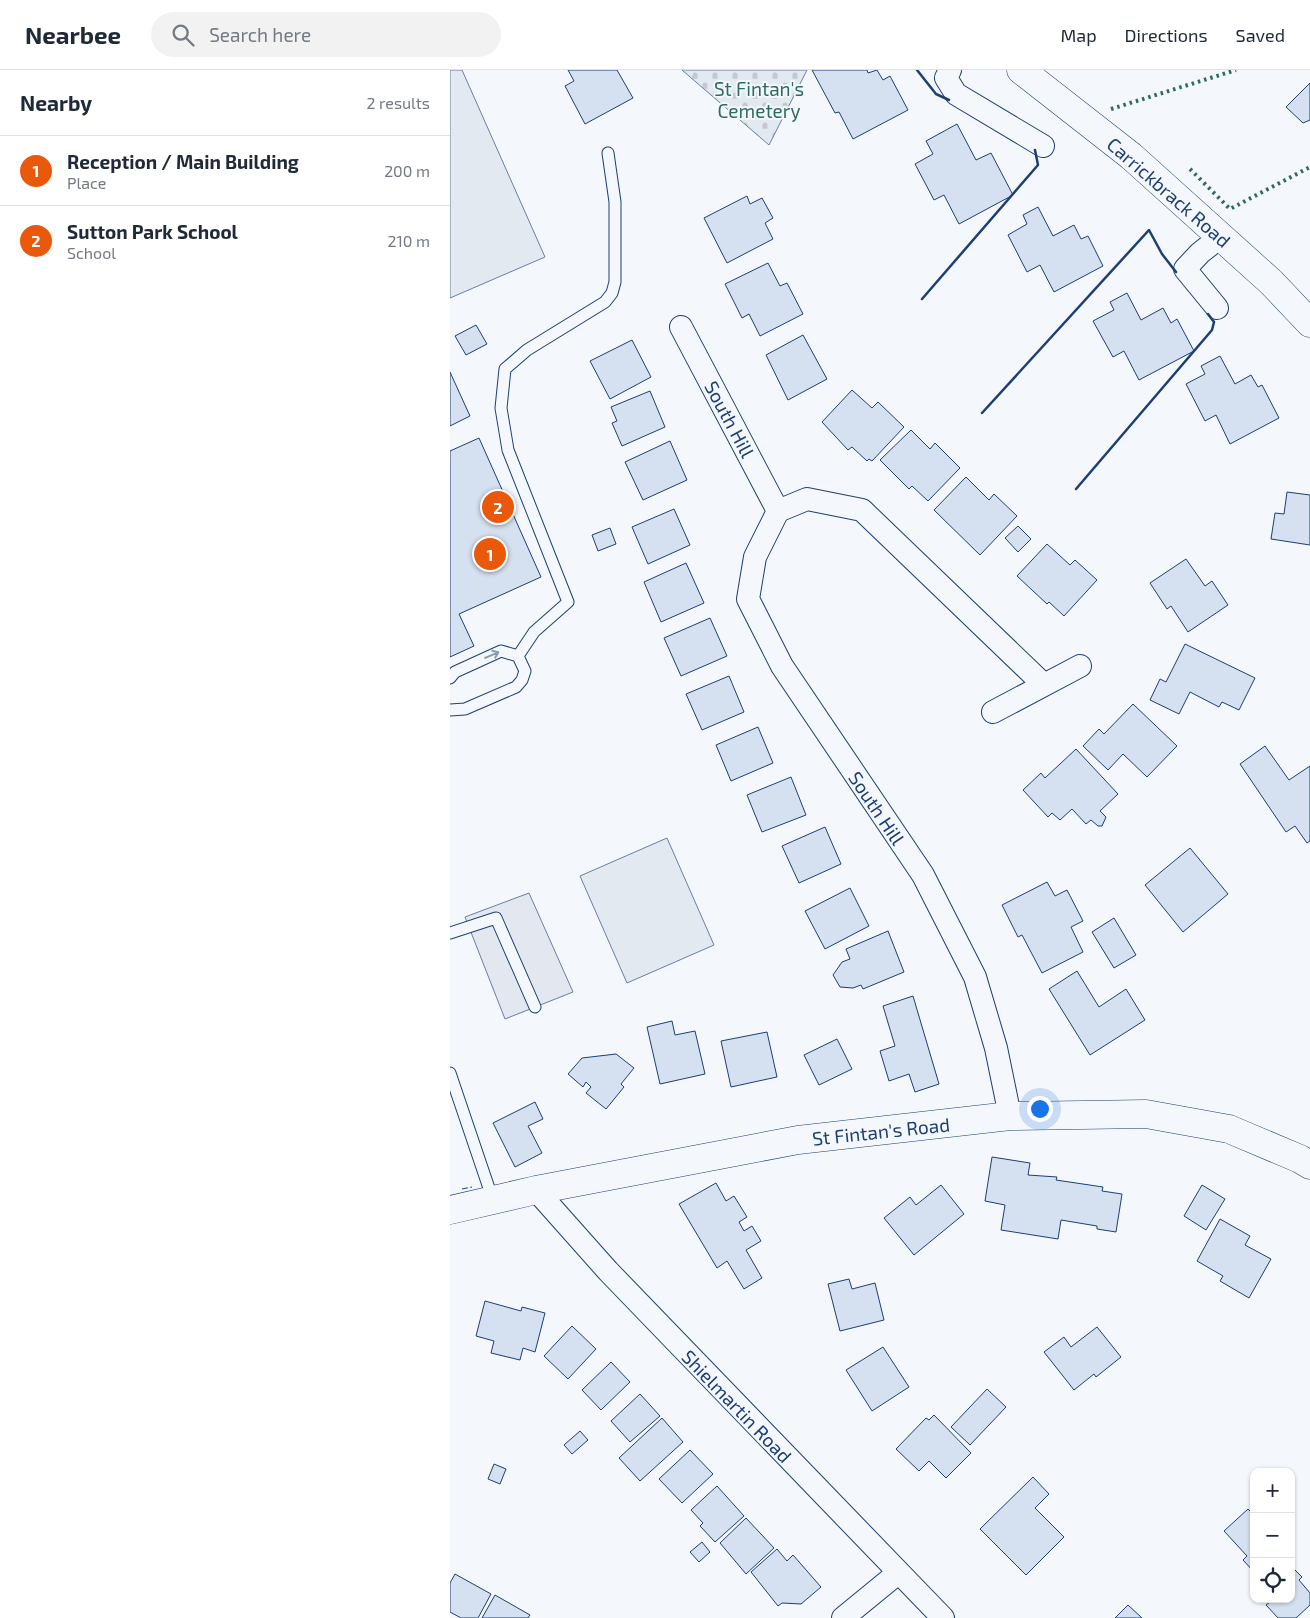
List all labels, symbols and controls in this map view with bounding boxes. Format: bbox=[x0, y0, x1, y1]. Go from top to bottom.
search box bbox=[151, 12, 501, 57]
text: Nearbee bbox=[25, 20, 121, 49]
icon: search bbox=[169, 21, 197, 49]
text: Search here bbox=[209, 23, 311, 46]
text: Map bbox=[1060, 24, 1097, 46]
text: Directions bbox=[1125, 24, 1208, 46]
text: Saved bbox=[1236, 24, 1285, 46]
park label: St Fintan's Cemetery bbox=[714, 77, 804, 122]
text: Nearby bbox=[20, 90, 92, 115]
text: 2 results bbox=[367, 93, 430, 112]
street label: Carrickbrack Road bbox=[1103, 132, 1235, 252]
text: Reception / Main Building bbox=[67, 150, 299, 173]
text: 1 bbox=[33, 161, 39, 180]
text: 200 m bbox=[384, 161, 430, 180]
text: Place bbox=[67, 173, 106, 192]
text: Sutton Park School bbox=[67, 220, 238, 243]
text: 2 bbox=[31, 231, 41, 250]
text: 210 m bbox=[387, 231, 430, 250]
text: School bbox=[67, 243, 116, 262]
street label: South Hill bbox=[700, 377, 760, 462]
pin: 2 bbox=[482, 488, 514, 526]
pin: 1 bbox=[474, 535, 506, 573]
one-way arrow bbox=[484, 649, 499, 659]
street label: South Hill bbox=[844, 767, 910, 849]
your location bbox=[1027, 1096, 1053, 1122]
street label: St Fintan's Road bbox=[811, 1112, 951, 1150]
street label: Shielmartin Road bbox=[677, 1345, 797, 1467]
map controls bbox=[1250, 1468, 1295, 1603]
button: + bbox=[1250, 1468, 1295, 1513]
button: − bbox=[1250, 1513, 1295, 1558]
button: locate bbox=[1250, 1558, 1295, 1603]

